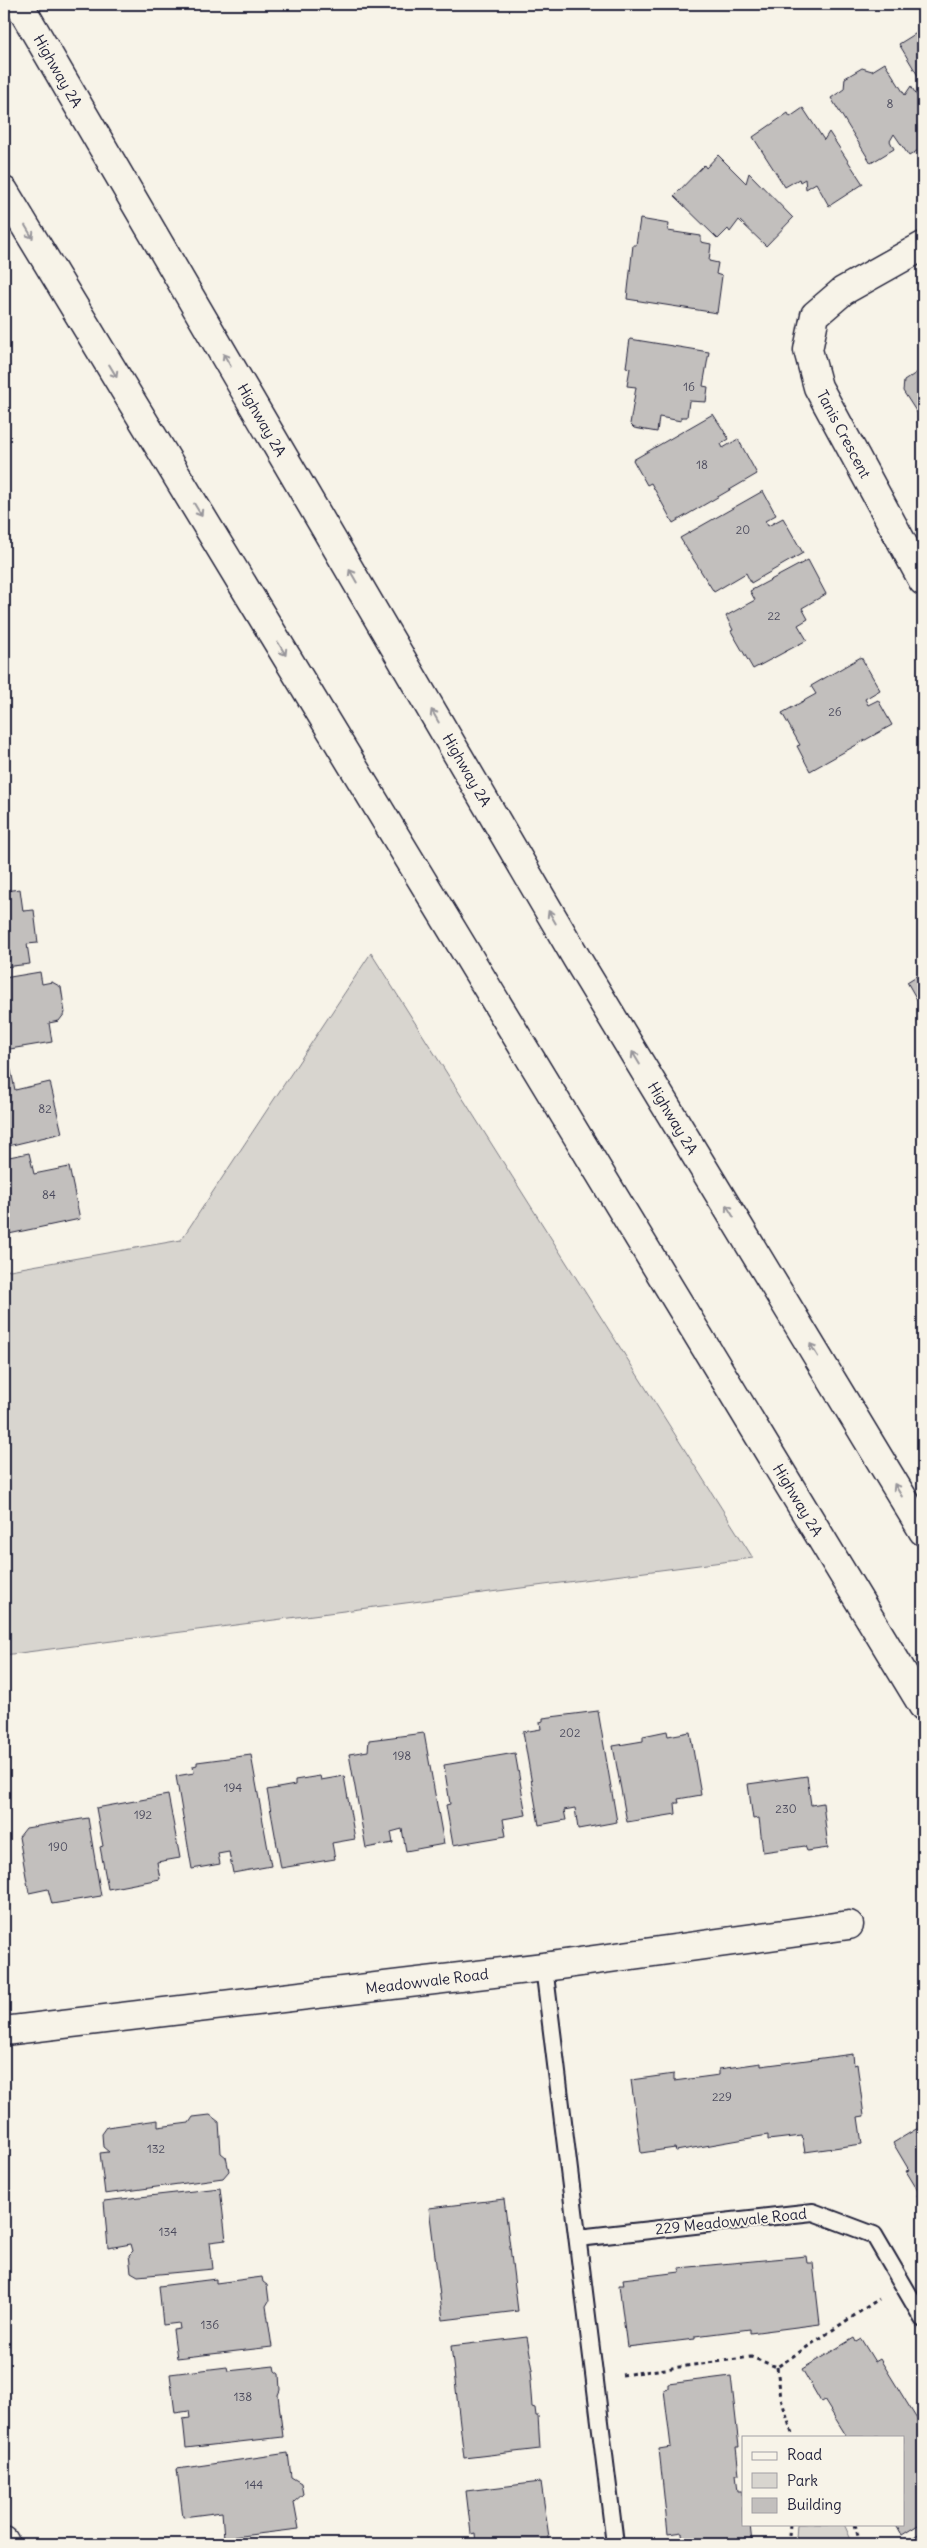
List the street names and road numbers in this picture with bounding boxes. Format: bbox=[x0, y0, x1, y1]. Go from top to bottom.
street label: Highway 2A bbox=[29, 31, 87, 111]
street label: Highway 2A bbox=[233, 380, 291, 460]
street label: Tanis Crescent bbox=[813, 387, 875, 481]
street label: Highway 2A bbox=[438, 730, 496, 810]
street label: Highway 2A bbox=[644, 1078, 702, 1158]
street label: Highway 2A bbox=[769, 1460, 827, 1540]
street label: Meadowvale Road bbox=[364, 1964, 490, 1998]
street label: 229 Meadowvale Road bbox=[654, 2204, 808, 2238]

